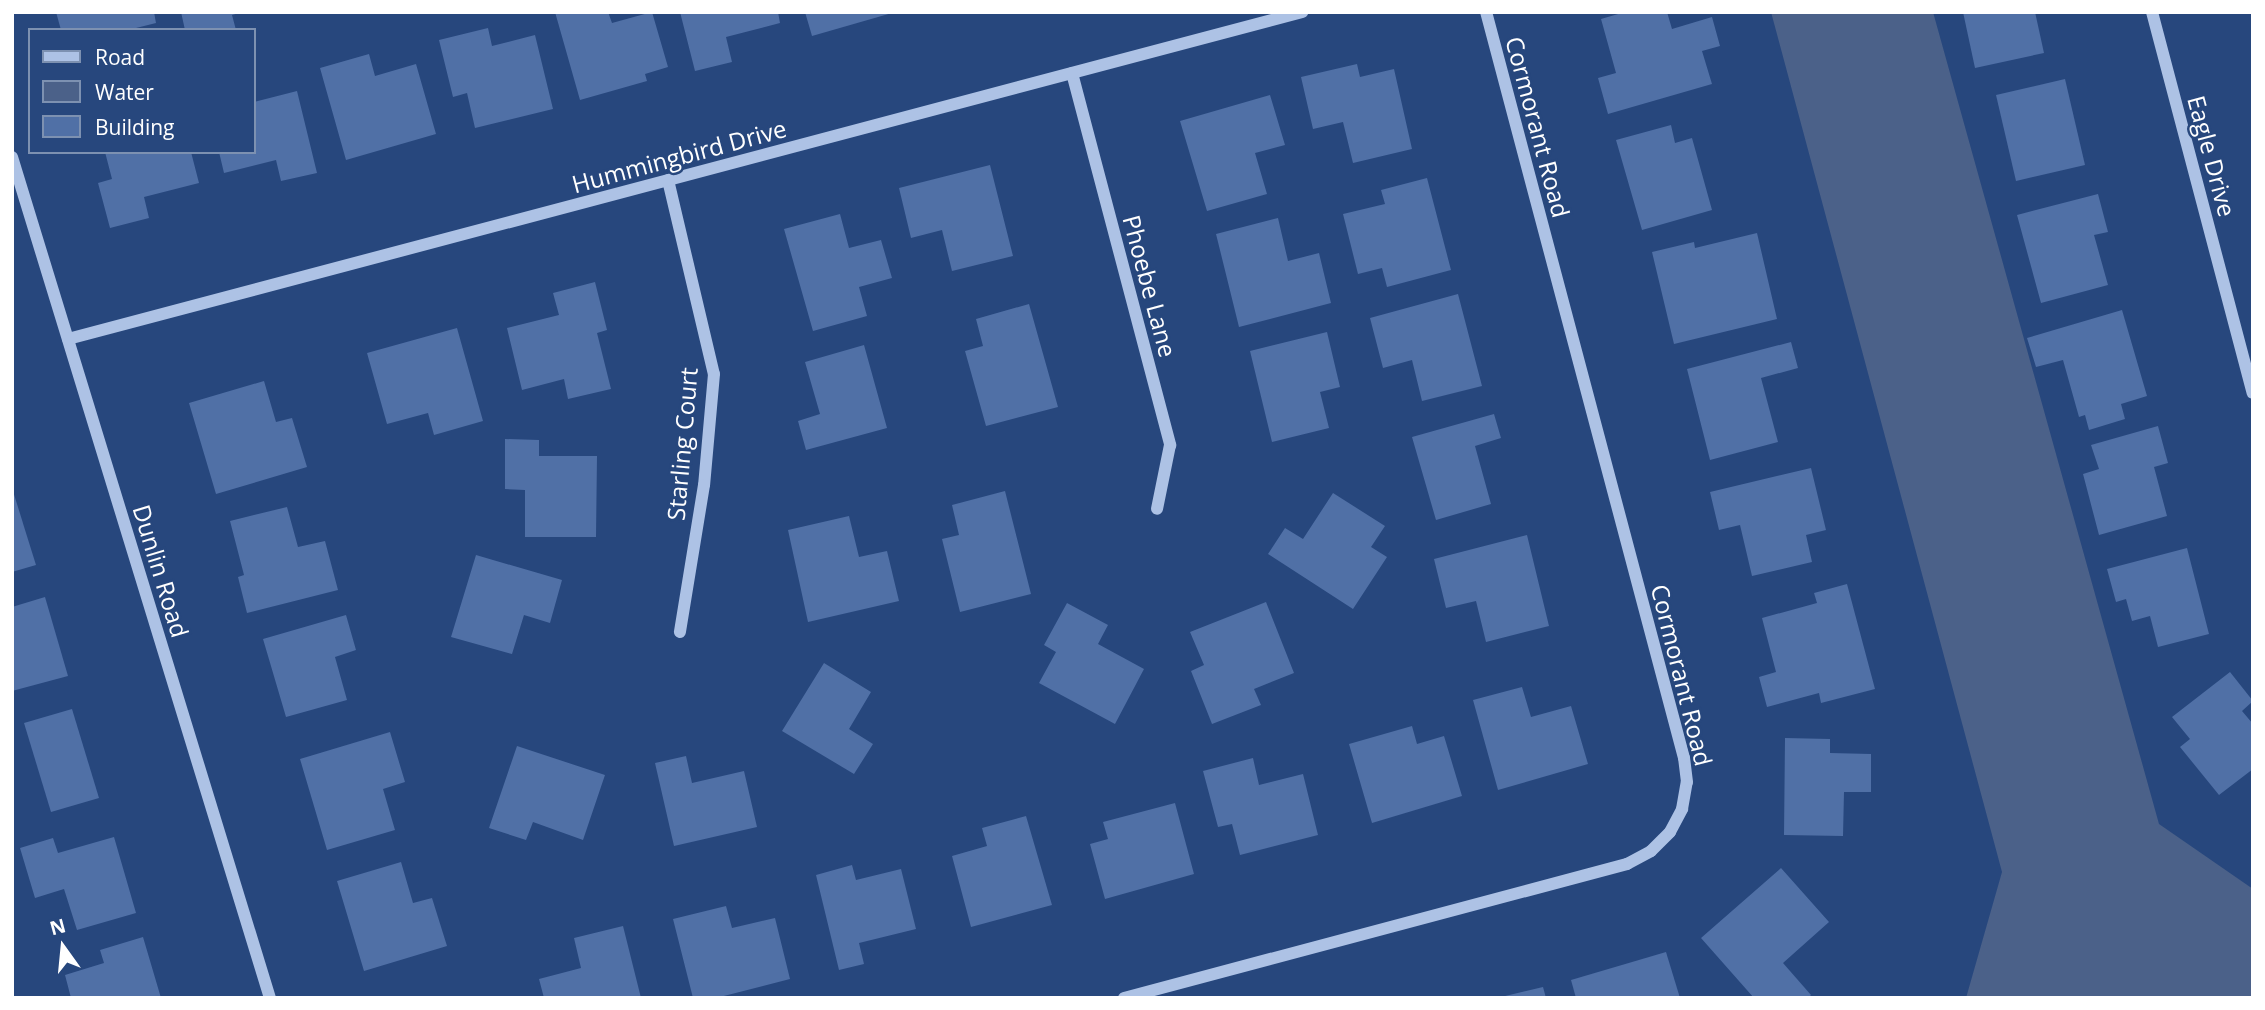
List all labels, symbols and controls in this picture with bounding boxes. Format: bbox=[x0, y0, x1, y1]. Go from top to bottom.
legend bbox=[28, 28, 256, 154]
street label: Cormorant Road bbox=[1500, 33, 1576, 221]
text: Road bbox=[95, 43, 145, 71]
text: Water bbox=[95, 78, 154, 106]
street label: Eagle Drive bbox=[2182, 92, 2242, 220]
text: Building bbox=[95, 113, 174, 141]
street label: Hummingbird Drive bbox=[569, 114, 789, 198]
street label: Phoebe Lane bbox=[1117, 212, 1183, 360]
street label: Starling Court bbox=[661, 366, 703, 522]
street label: Dunlin Road bbox=[127, 501, 195, 641]
street label: Cormorant Road bbox=[1646, 581, 1718, 769]
north arrow bbox=[28, 912, 98, 982]
text: N bbox=[47, 912, 68, 941]

